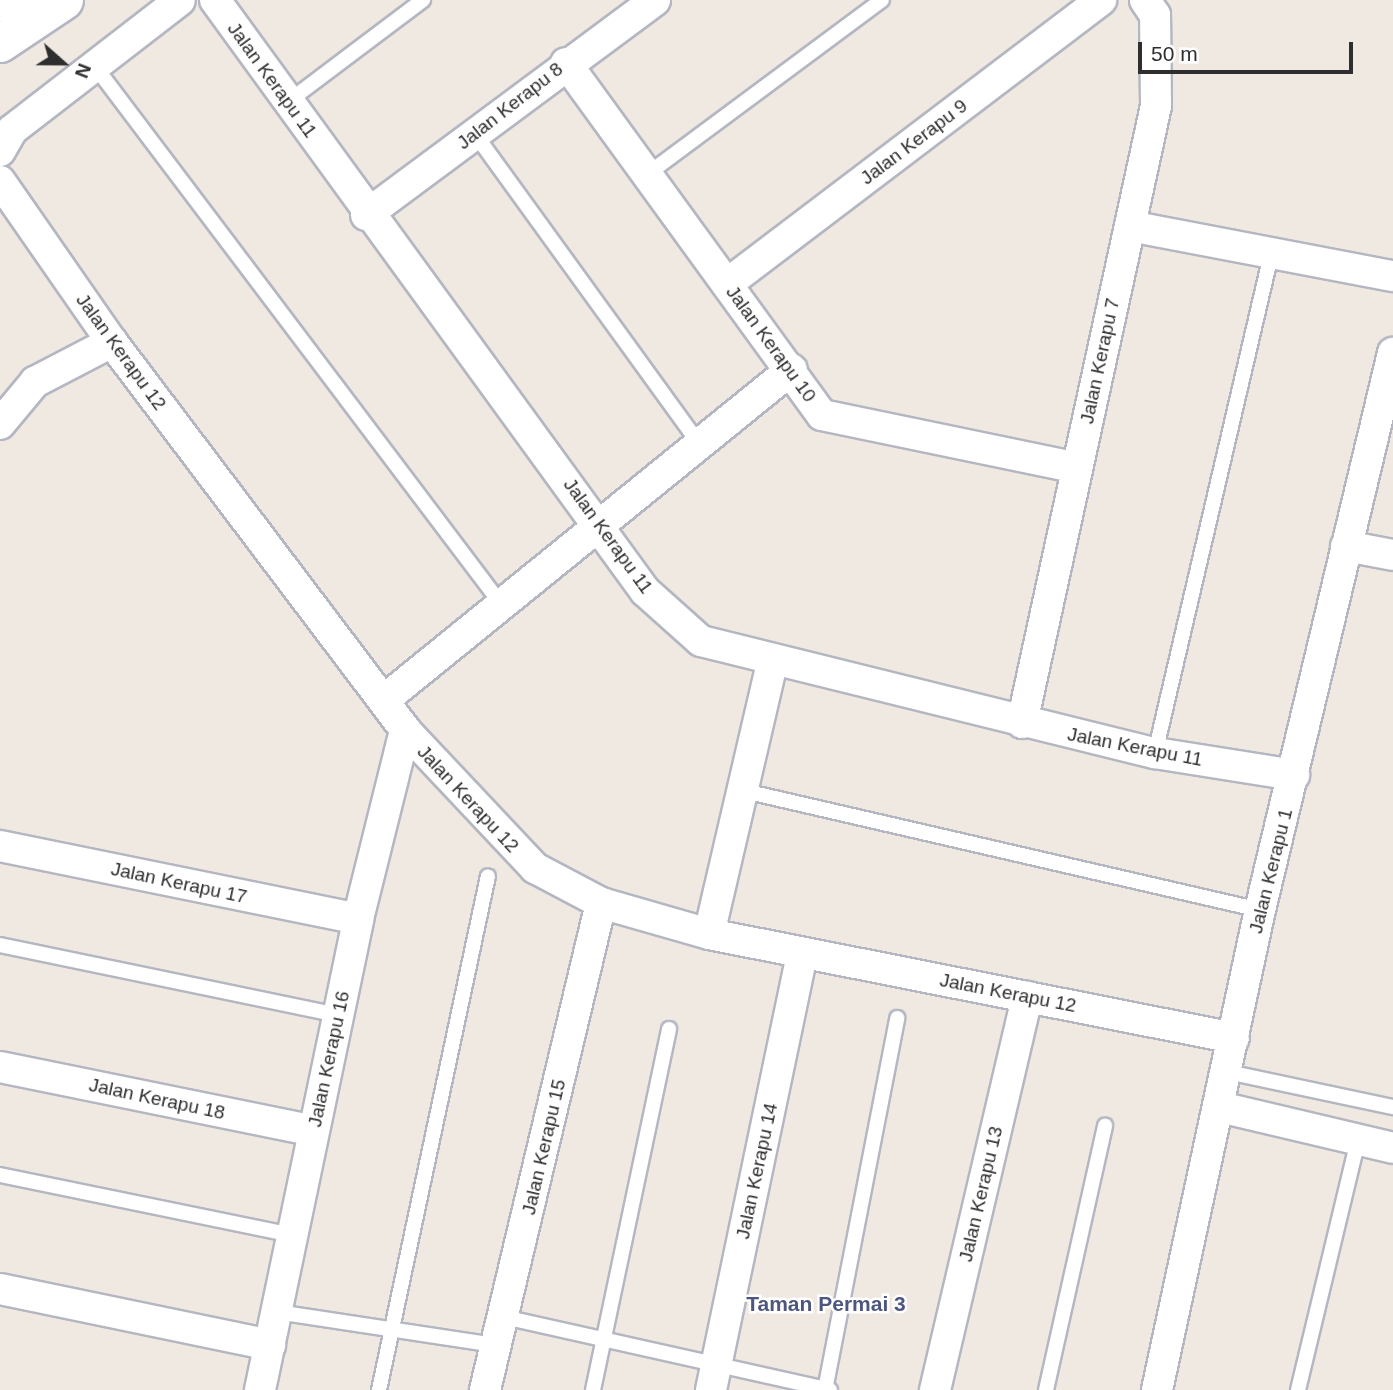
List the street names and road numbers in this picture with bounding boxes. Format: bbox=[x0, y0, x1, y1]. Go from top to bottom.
street label: Jalan Kerapu 11 bbox=[223, 18, 321, 142]
street label: Jalan Kerapu 8 bbox=[453, 58, 567, 154]
street label: Jalan Kerapu 9 bbox=[856, 94, 972, 190]
street label: Jalan Kerapu 10 bbox=[721, 281, 821, 407]
street label: Jalan Kerapu 12 bbox=[71, 289, 171, 415]
street label: Jalan Kerapu 7 bbox=[1076, 296, 1124, 426]
street label: Jalan Kerapu 11 bbox=[559, 474, 657, 598]
street label: Jalan Kerapu 11 bbox=[1066, 723, 1204, 771]
street label: Jalan Kerapu 12 bbox=[412, 741, 524, 857]
street label: Jalan Kerapu 1 bbox=[1244, 806, 1298, 936]
street label: Jalan Kerapu 17 bbox=[109, 857, 249, 909]
street label: Jalan Kerapu 12 bbox=[938, 969, 1078, 1017]
street label: Jalan Kerapu 16 bbox=[303, 989, 355, 1129]
street label: Jalan Kerapu 18 bbox=[87, 1073, 227, 1125]
street label: Jalan Kerapu 15 bbox=[517, 1077, 571, 1217]
street label: Jalan Kerapu 14 bbox=[731, 1101, 783, 1241]
street label: Jalan Kerapu 13 bbox=[954, 1124, 1008, 1264]

